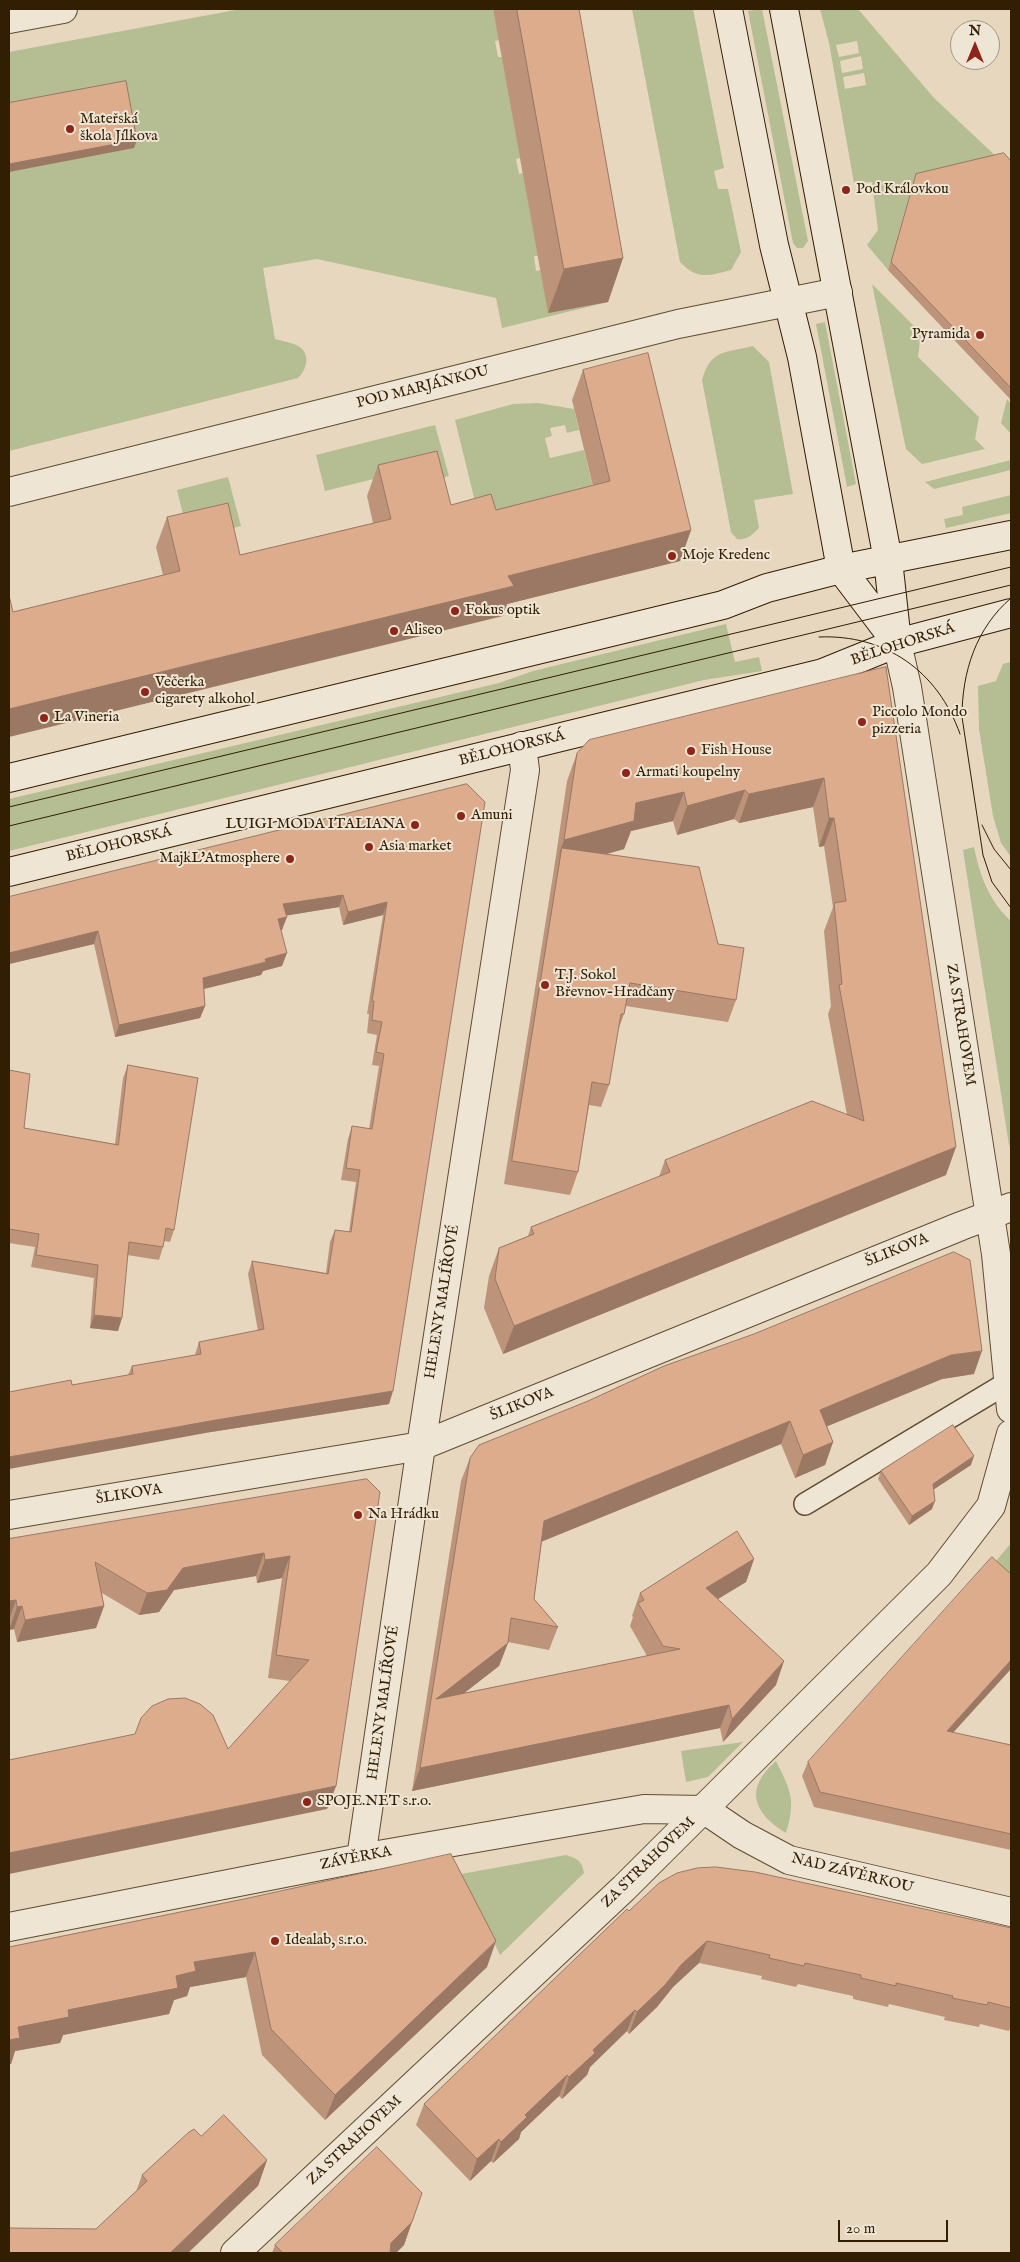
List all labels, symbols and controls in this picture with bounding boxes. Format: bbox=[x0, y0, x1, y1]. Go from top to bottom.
north arrow bbox=[950, 20, 1000, 70]
text: N bbox=[969, 22, 981, 40]
place label: Mateřská škola Jílkova bbox=[80, 111, 158, 146]
marker: Mateřská škola Jílkova bbox=[64, 123, 76, 135]
place label: Pod Královkou bbox=[856, 181, 949, 199]
marker: Pod Královkou bbox=[840, 184, 852, 196]
place label: Pyramida bbox=[912, 326, 970, 344]
marker: Pyramida bbox=[974, 329, 986, 341]
street label: POD MARJÁNKOU bbox=[355, 363, 491, 413]
place label: Moje Kredenc bbox=[682, 547, 770, 565]
marker: Moje Kredenc bbox=[666, 550, 678, 562]
place label: Fokus optik bbox=[465, 602, 540, 620]
marker: Fokus optik bbox=[449, 605, 461, 617]
street label: BĚLOHORSKÁ bbox=[849, 620, 957, 670]
place label: Aliseo bbox=[404, 622, 443, 640]
marker: Aliseo bbox=[388, 625, 400, 637]
place label: Večerka cigarety alkohol bbox=[155, 674, 255, 709]
marker: Večerka cigarety alkohol bbox=[139, 686, 151, 698]
place label: Piccolo Mondo pizzeria bbox=[872, 704, 967, 739]
place label: La Vineria bbox=[54, 709, 119, 727]
marker: La Vineria bbox=[38, 712, 50, 724]
marker: Piccolo Mondo pizzeria bbox=[856, 716, 868, 728]
street label: BĚLOHORSKÁ bbox=[457, 727, 567, 771]
place label: Fish House bbox=[701, 742, 772, 760]
marker: Fish House bbox=[685, 745, 697, 757]
place label: Armati koupelny bbox=[636, 764, 740, 782]
marker: Armati koupelny bbox=[620, 767, 632, 779]
place label: Amuni bbox=[471, 807, 512, 825]
marker: Amuni bbox=[455, 810, 467, 822]
place label: LUIGI MODA ITALIANA bbox=[226, 816, 405, 834]
marker: LUIGI MODA ITALIANA bbox=[409, 819, 421, 831]
street label: BĚLOHORSKÁ bbox=[64, 823, 174, 867]
place label: Asia market bbox=[379, 838, 452, 856]
marker: Asia market bbox=[363, 841, 375, 853]
place label: MajkL'Atmosphere bbox=[159, 850, 280, 868]
marker: MajkL'Atmosphere bbox=[284, 853, 296, 865]
street label: ZA STRAHOVEM bbox=[941, 963, 979, 1087]
place label: T.J. Sokol Břevnov-Hradčany bbox=[555, 967, 675, 1002]
marker: T.J. Sokol Břevnov-Hradčany bbox=[539, 979, 551, 991]
street label: HELENY MALÍŘOVÉ bbox=[422, 1224, 464, 1380]
street label: ŠLIKOVA bbox=[863, 1230, 931, 1272]
street label: ŠLIKOVA bbox=[488, 1384, 556, 1426]
street label: ŠLIKOVA bbox=[95, 1481, 163, 1509]
place label: Na Hrádku bbox=[368, 1506, 439, 1524]
marker: Na Hrádku bbox=[352, 1509, 364, 1521]
street label: HELENY MALÍŘOVÉ bbox=[364, 1625, 404, 1781]
place label: SPOJE.NET s.r.o. bbox=[317, 1793, 431, 1811]
marker: SPOJE.NET s.r.o. bbox=[301, 1796, 313, 1808]
street label: ZA STRAHOVEM bbox=[598, 1814, 700, 1912]
street label: ZÁVĚRKA bbox=[319, 1843, 393, 1875]
street label: NAD ZÁVĚRKOU bbox=[789, 1850, 915, 1898]
place label: Idealab, s.r.o. bbox=[285, 1932, 367, 1950]
marker: Idealab, s.r.o. bbox=[269, 1935, 281, 1947]
street label: ZA STRAHOVEM bbox=[304, 2092, 406, 2190]
scale bar bbox=[840, 2210, 950, 2242]
text: 20 m bbox=[846, 2219, 875, 2238]

